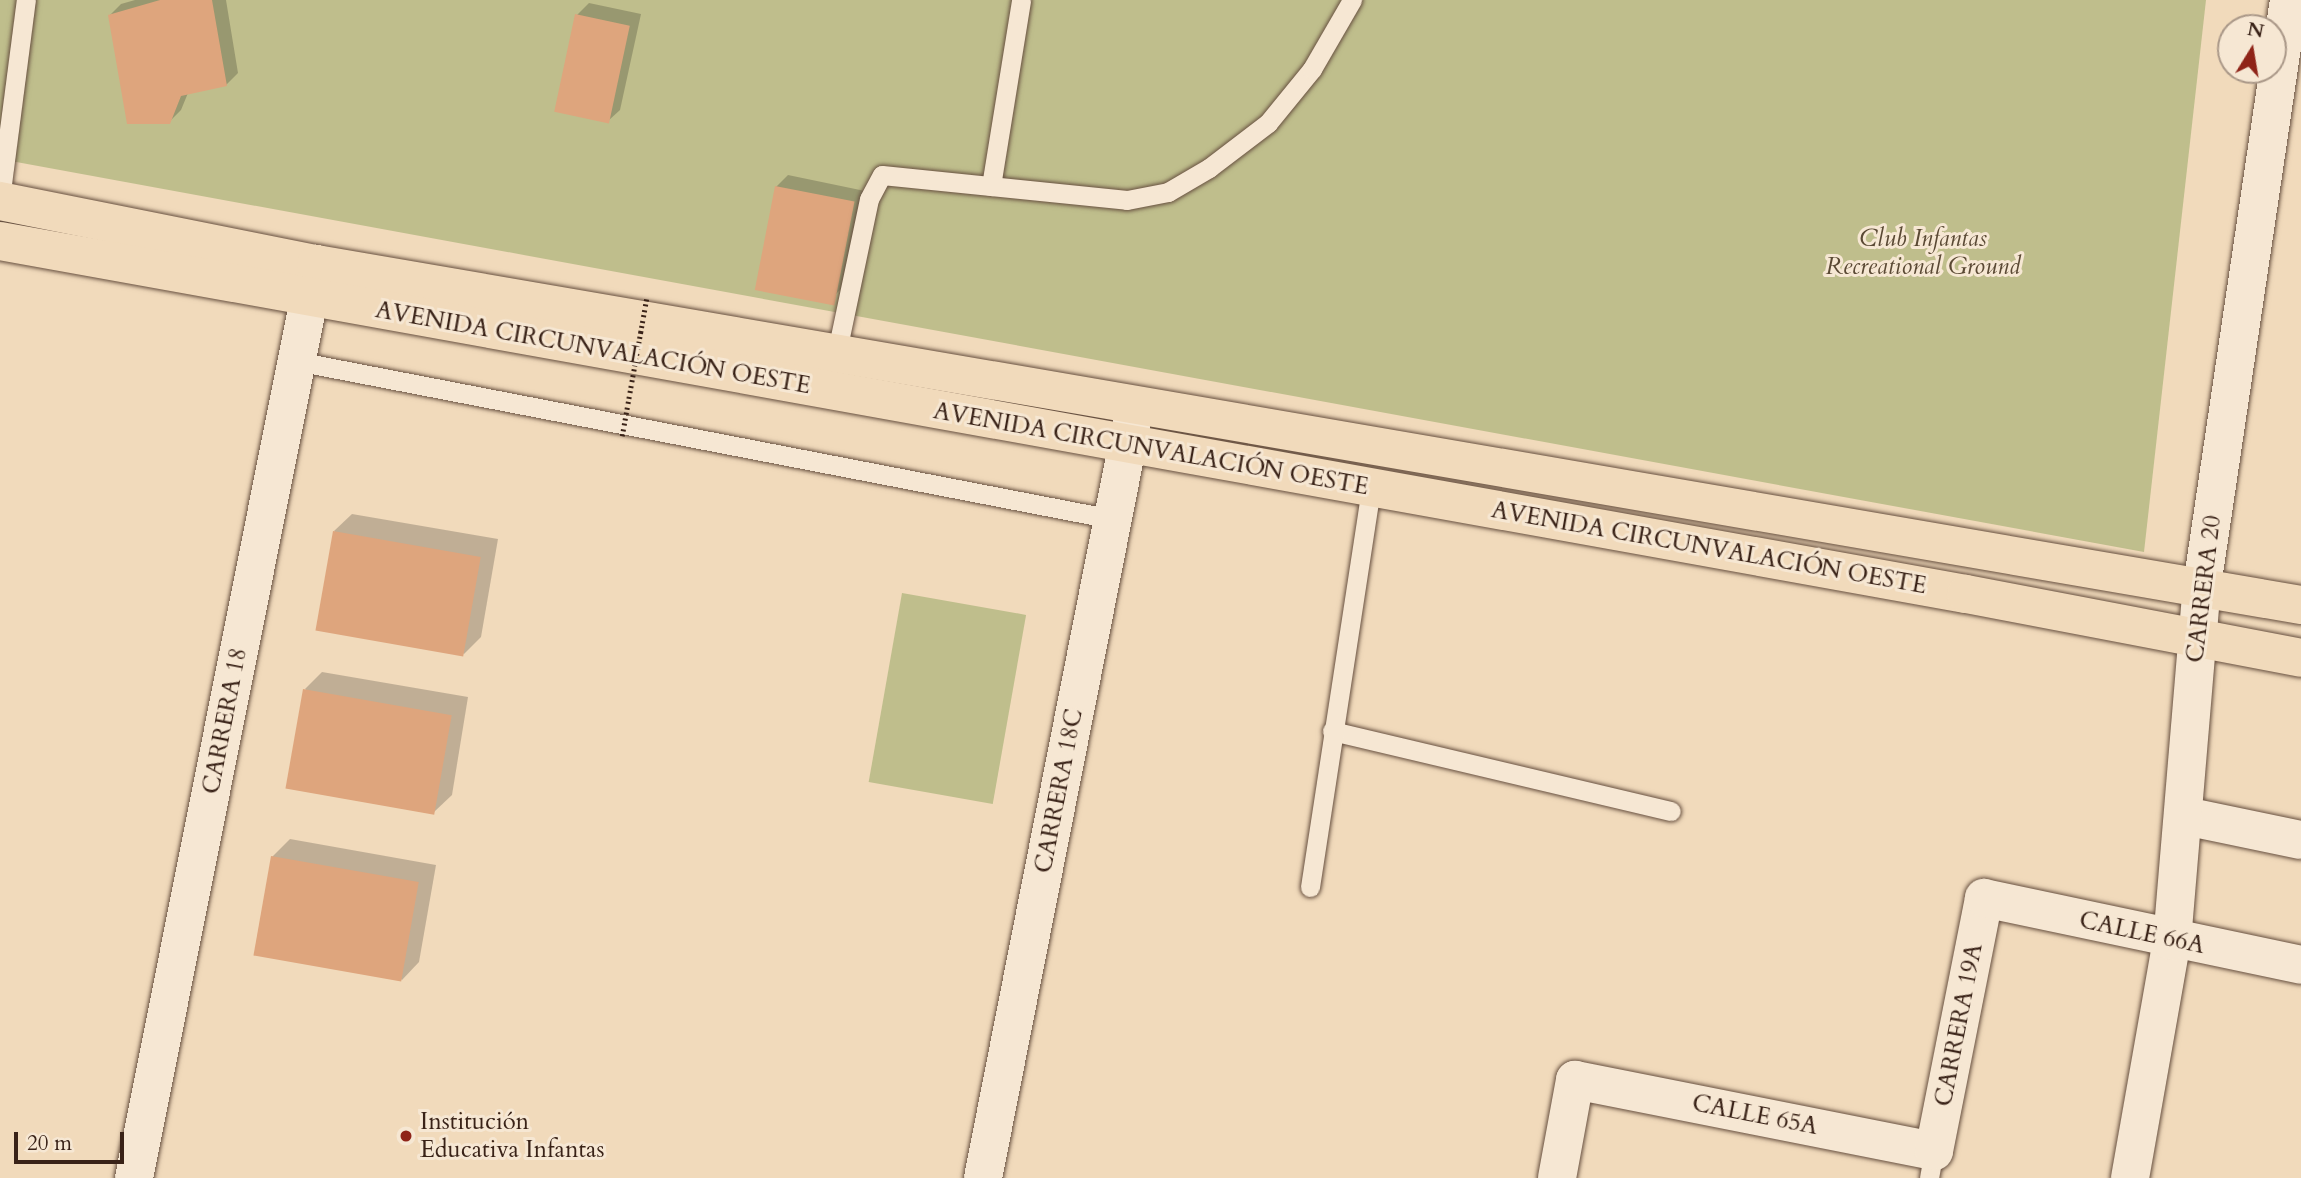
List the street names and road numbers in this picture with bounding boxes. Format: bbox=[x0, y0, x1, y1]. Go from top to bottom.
street label: AVENIDA CIRCUNVALACIÓN OESTE bbox=[373, 296, 813, 400]
street label: AVENIDA CIRCUNVALACIÓN OESTE bbox=[931, 397, 1371, 501]
street label: AVENIDA CIRCUNVALACIÓN OESTE bbox=[1489, 496, 1929, 600]
street label: CARRERA 20 bbox=[2181, 514, 2227, 664]
street label: CARRERA 18 bbox=[197, 645, 253, 797]
street label: CARRERA 18C bbox=[1029, 706, 1089, 876]
street label: CALLE 66A bbox=[2077, 906, 2207, 960]
street label: CARRERA 19A bbox=[1929, 941, 1989, 1109]
street label: CALLE 65A bbox=[1690, 1089, 1820, 1141]

